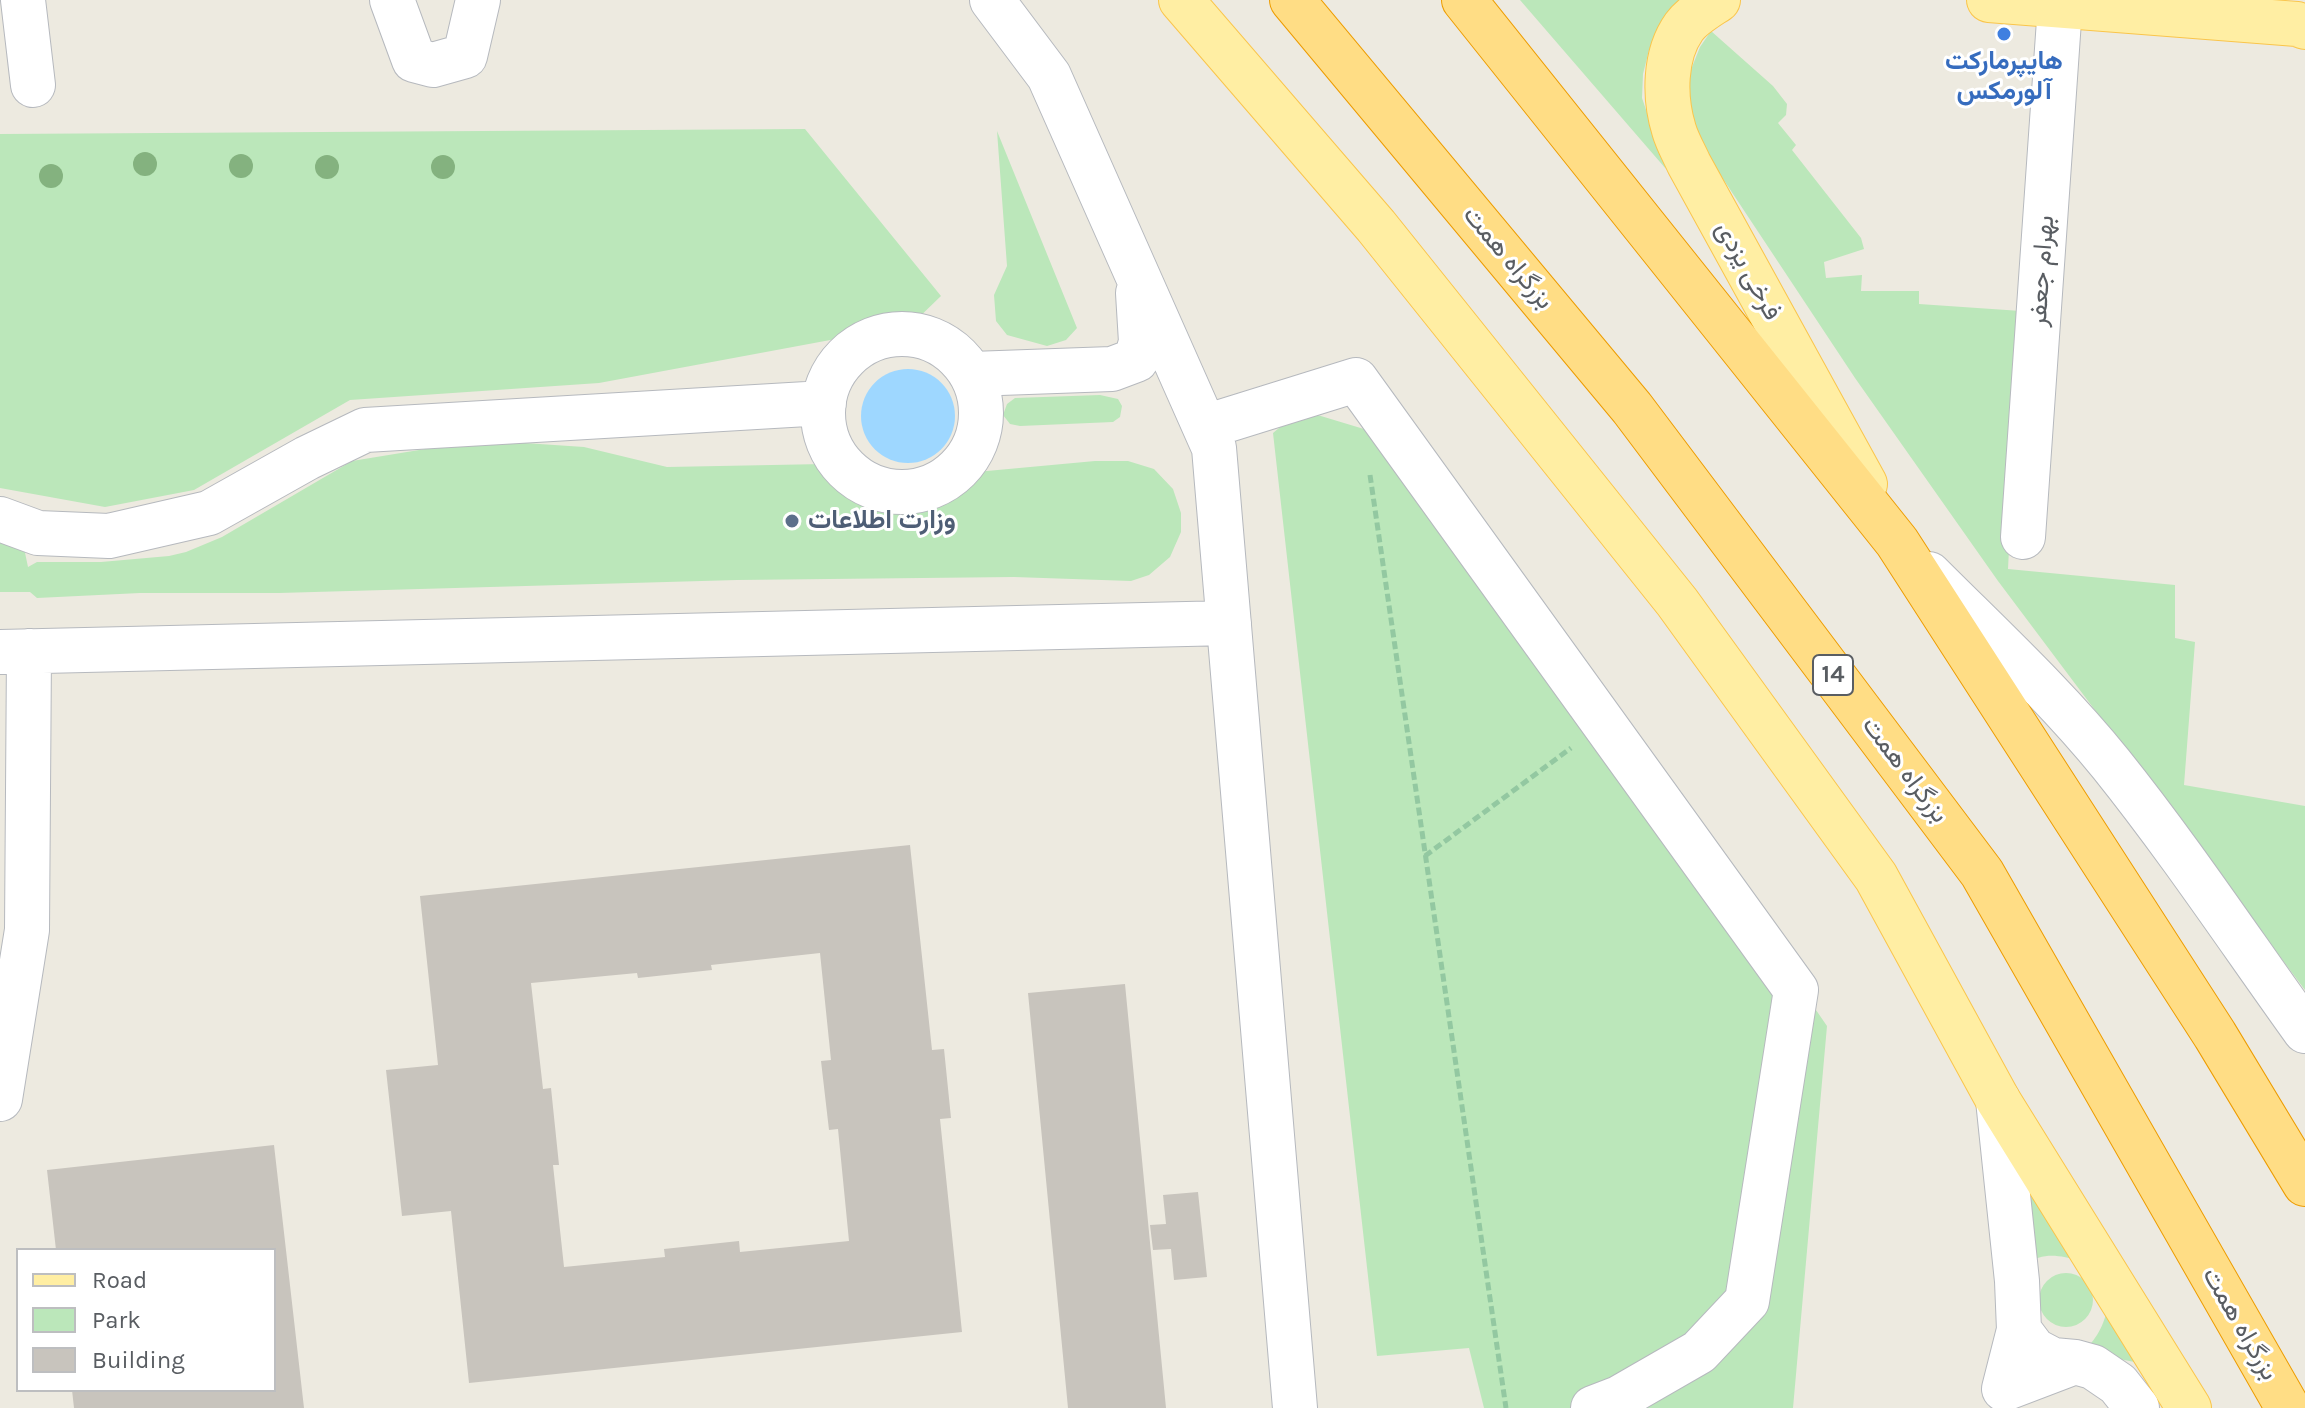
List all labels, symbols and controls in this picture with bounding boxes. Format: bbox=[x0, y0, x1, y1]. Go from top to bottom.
marker: هایپرمارکت آلورمکس bbox=[1995, 25, 2013, 43]
place label: هایپرمارکت آلورمکس bbox=[1945, 46, 2063, 108]
street label: بزرگراه همت bbox=[1456, 200, 1560, 316]
street label: بهرام جعفر bbox=[2023, 214, 2061, 328]
street label: فرخی یزدی bbox=[1708, 216, 1788, 326]
place label: وزارت اطلاعات bbox=[808, 505, 956, 537]
marker: وزارت اطلاعات bbox=[783, 512, 801, 530]
road number: 14 bbox=[1813, 655, 1853, 695]
street label: بزرگراه همت bbox=[1855, 711, 1955, 829]
legend bbox=[16, 1248, 276, 1392]
street label: بزرگراه همت bbox=[2195, 1262, 2285, 1386]
text: Road bbox=[92, 1266, 147, 1294]
text: Park bbox=[92, 1306, 141, 1334]
text: Building bbox=[92, 1346, 185, 1374]

